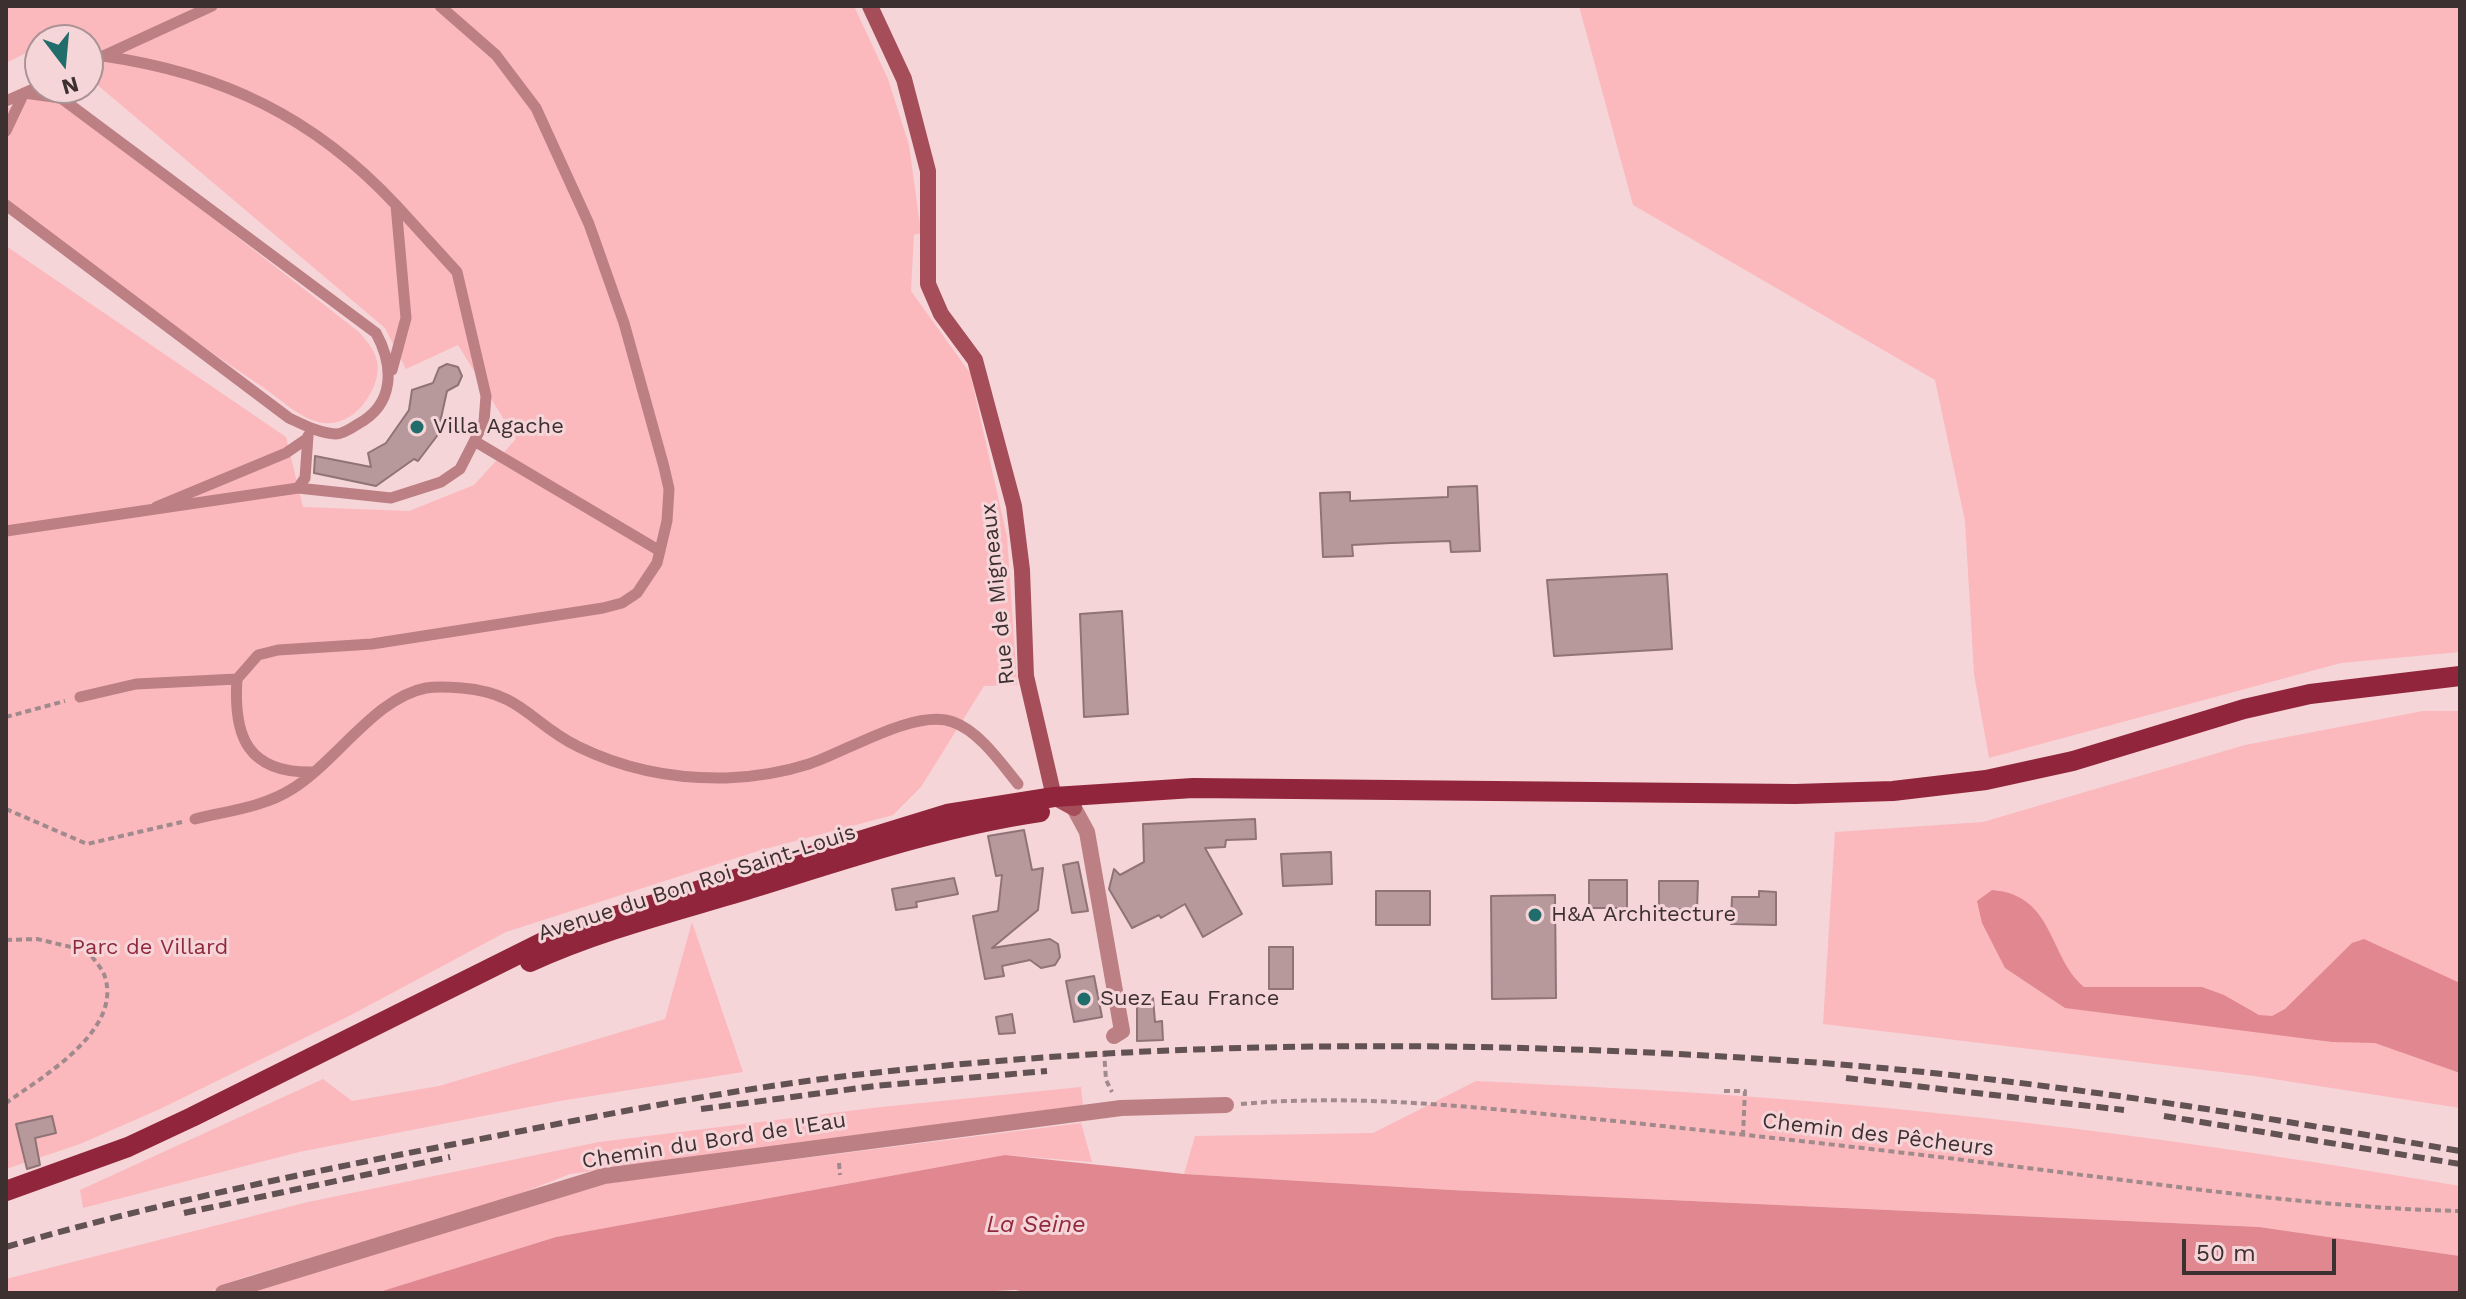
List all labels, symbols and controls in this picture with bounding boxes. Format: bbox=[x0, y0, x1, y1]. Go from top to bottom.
north arrow bbox=[24, 24, 104, 104]
text: N bbox=[59, 71, 81, 100]
place label: Villa Agache bbox=[433, 414, 564, 440]
marker: Villa Agache bbox=[408, 418, 426, 436]
street label: Rue de Migneaux bbox=[975, 502, 1021, 686]
street label: Avenue du Bon Roi Saint-Louis bbox=[535, 819, 859, 947]
place label: H&A Architecture bbox=[1551, 902, 1736, 928]
marker: H&A Architecture bbox=[1526, 906, 1544, 924]
park label: Parc de Villard bbox=[72, 935, 228, 961]
place label: Suez Eau France bbox=[1100, 986, 1279, 1012]
marker: Suez Eau France bbox=[1075, 990, 1093, 1008]
street label: Chemin du Bord de l'Eau bbox=[580, 1107, 848, 1175]
street label: Chemin des Pêcheurs bbox=[1761, 1108, 1995, 1162]
water label: La Seine bbox=[986, 1211, 1086, 1239]
scale bar bbox=[2186, 1223, 2340, 1273]
text: 50 m bbox=[2196, 1239, 2256, 1267]

